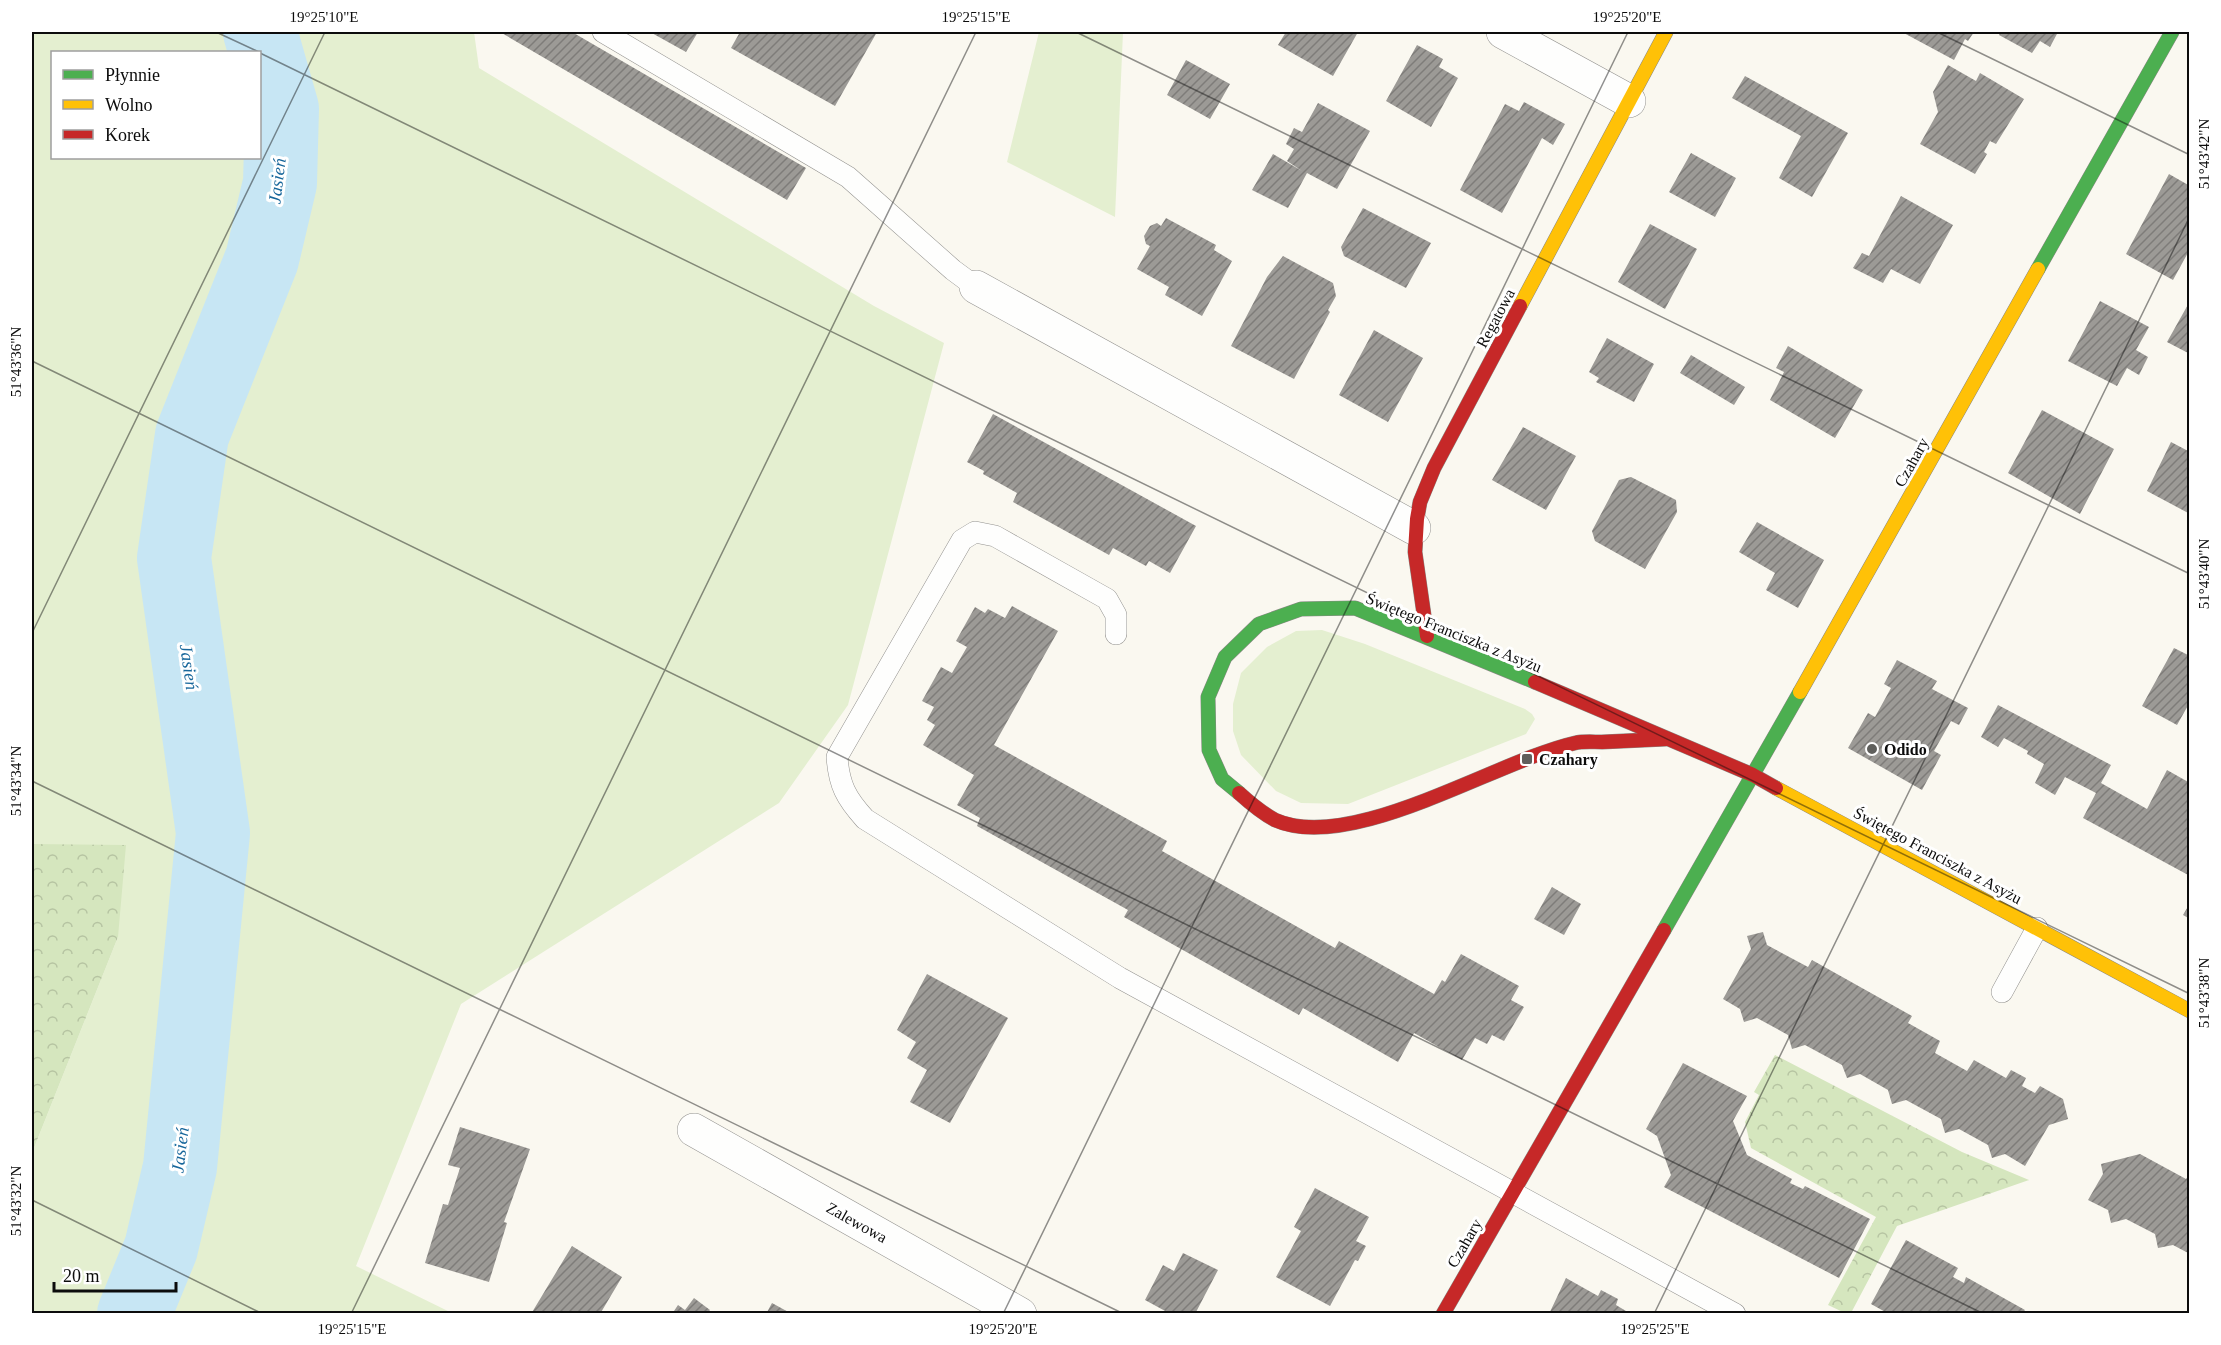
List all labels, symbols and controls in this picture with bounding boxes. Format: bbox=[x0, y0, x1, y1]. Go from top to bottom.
text: 19°25'10"E bbox=[290, 9, 359, 25]
text: 19°25'15"E bbox=[942, 9, 1011, 25]
text: 19°25'20"E bbox=[1593, 9, 1662, 25]
legend bbox=[51, 51, 261, 159]
text: Płynnie bbox=[105, 65, 160, 85]
text: Wolno bbox=[105, 95, 153, 115]
text: 51°43'42"N bbox=[2196, 119, 2212, 189]
text: Korek bbox=[105, 125, 150, 145]
water label: Jasień bbox=[264, 157, 290, 205]
street label: Regatowa bbox=[1473, 286, 1519, 351]
text: 51°43'36"N bbox=[8, 327, 24, 397]
street label: Czahary bbox=[1891, 435, 1933, 490]
text: 51°43'40"N bbox=[2196, 539, 2212, 609]
street label: Świętego Franciszka z Asyżu bbox=[1363, 588, 1545, 676]
water label: Jasień bbox=[176, 643, 202, 691]
place label: Odido bbox=[1884, 741, 1927, 758]
marker: Odido bbox=[1865, 742, 1879, 756]
text: 51°43'34"N bbox=[8, 746, 24, 816]
place label: Czahary bbox=[1539, 751, 1598, 769]
marker: Czahary bbox=[1520, 752, 1534, 766]
street label: Świętego Franciszka z Asyżu bbox=[1850, 803, 2025, 908]
text: 51°43'38"N bbox=[2196, 958, 2212, 1028]
water label: Jasień bbox=[167, 1126, 193, 1174]
text: 51°43'32"N bbox=[8, 1166, 24, 1236]
street label: Zalewowa bbox=[823, 1199, 890, 1246]
street label: Czahary bbox=[1444, 1216, 1486, 1271]
scale bar bbox=[54, 1255, 176, 1293]
text: 20 m bbox=[63, 1266, 100, 1286]
text: 19°25'15"E bbox=[318, 1321, 387, 1337]
text: 19°25'20"E bbox=[969, 1321, 1038, 1337]
text: 19°25'25"E bbox=[1621, 1321, 1690, 1337]

